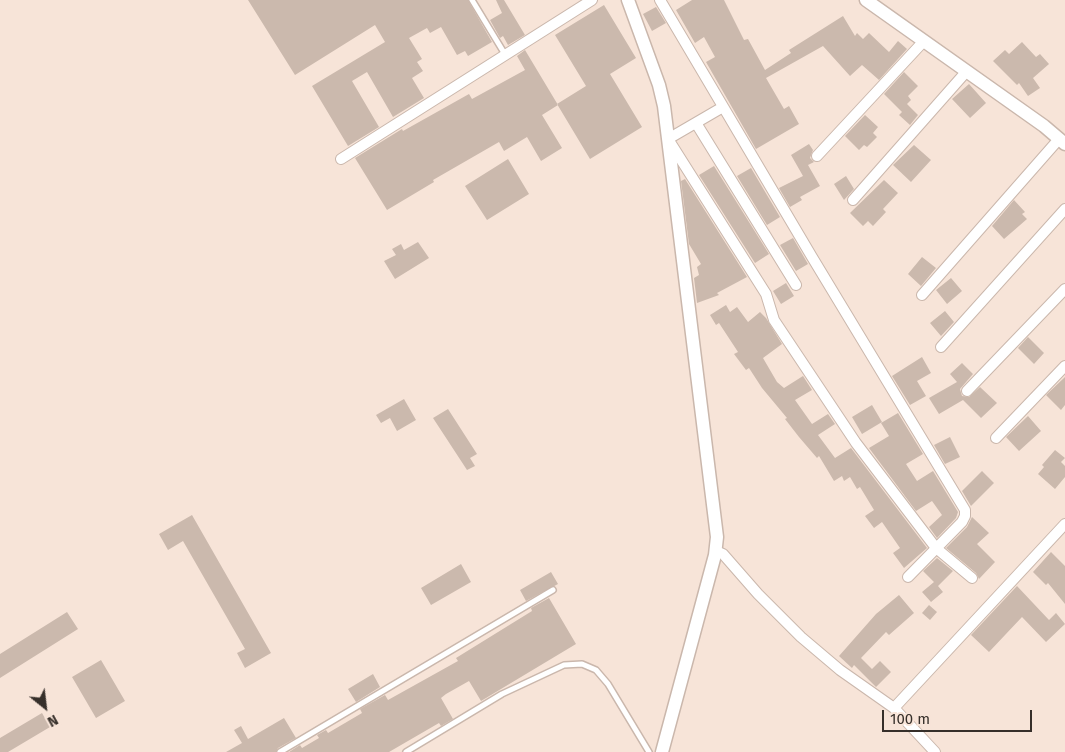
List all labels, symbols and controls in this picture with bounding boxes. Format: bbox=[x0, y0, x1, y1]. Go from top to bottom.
north arrow bbox=[20, 682, 70, 732]
scale bar bbox=[885, 700, 1035, 732]
text: 100 m bbox=[890, 710, 930, 728]
text: N bbox=[44, 711, 61, 730]

